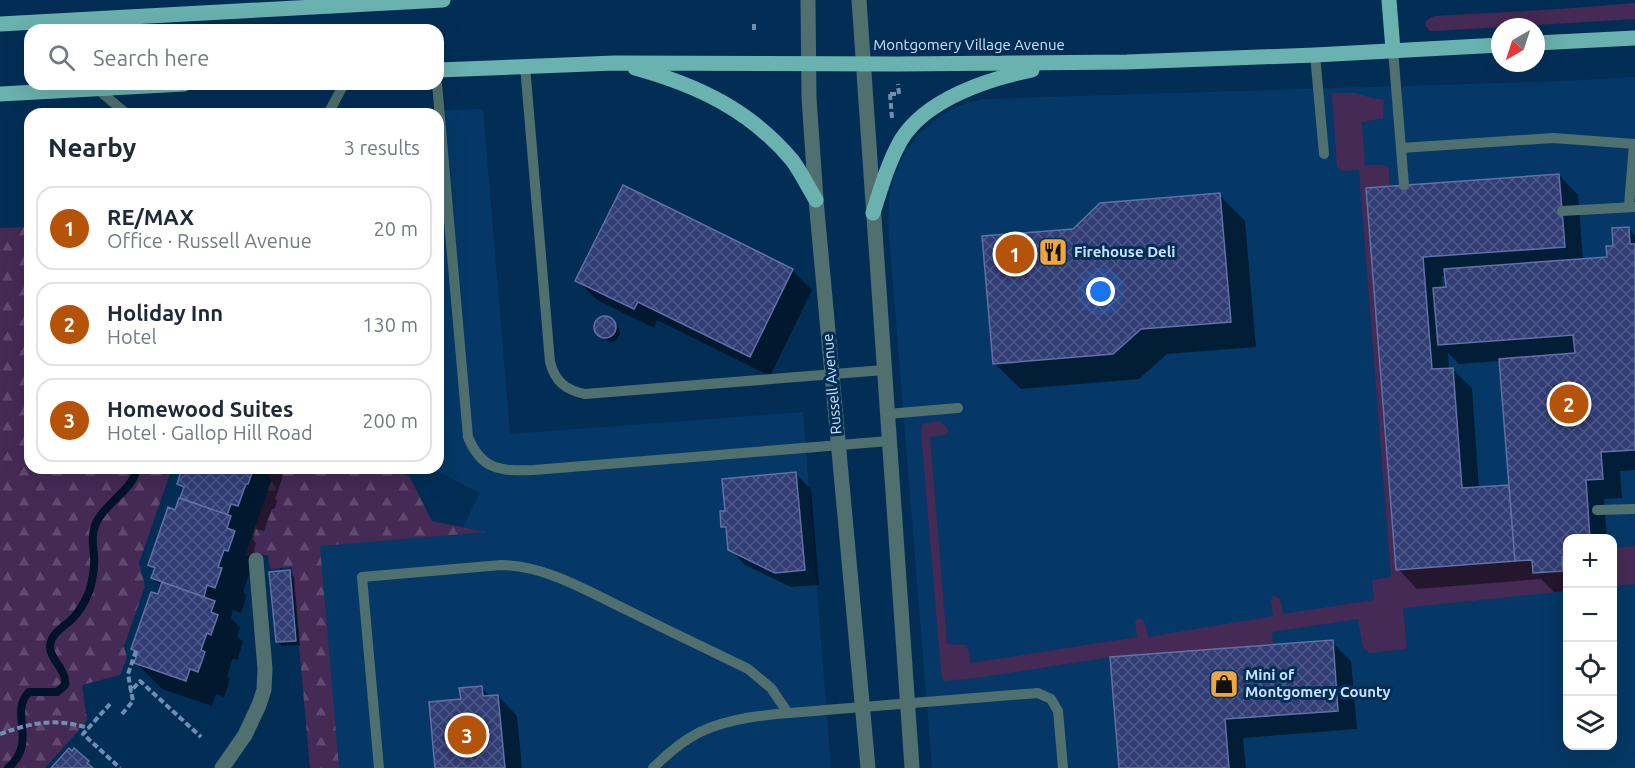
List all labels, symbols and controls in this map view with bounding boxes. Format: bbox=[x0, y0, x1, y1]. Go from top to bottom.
north arrow bbox=[1491, 18, 1545, 72]
search box bbox=[24, 24, 444, 90]
street label: Montgomery Village Avenue bbox=[873, 36, 1065, 53]
icon: search bbox=[45, 41, 78, 74]
text: Search here bbox=[93, 45, 209, 70]
text: Nearby bbox=[48, 133, 136, 162]
text: 3 results bbox=[344, 136, 420, 159]
text: RE/MAX bbox=[107, 204, 194, 229]
text: 1 bbox=[64, 217, 75, 240]
text: 20 m bbox=[374, 217, 418, 240]
text: Office · Russell Avenue bbox=[107, 229, 312, 252]
pin: 1 bbox=[996, 232, 1034, 276]
restaurant icon: Firehouse Deli bbox=[1037, 236, 1069, 268]
place label: Firehouse Deli bbox=[1074, 243, 1175, 260]
your location bbox=[1086, 277, 1115, 306]
text: Holiday Inn bbox=[107, 300, 223, 325]
text: 2 bbox=[64, 313, 75, 336]
text: 130 m bbox=[362, 313, 418, 336]
text: Hotel bbox=[107, 325, 157, 348]
street label: Russell Avenue bbox=[819, 333, 844, 435]
pin: 2 bbox=[1550, 382, 1588, 426]
text: Homewood Suites bbox=[107, 396, 293, 421]
text: 3 bbox=[64, 409, 75, 432]
text: 200 m bbox=[362, 409, 418, 432]
text: Hotel · Gallop Hill Road bbox=[107, 421, 313, 444]
map controls bbox=[1563, 534, 1617, 750]
button: + bbox=[1563, 534, 1617, 588]
button: − bbox=[1563, 588, 1617, 642]
button: locate bbox=[1563, 642, 1617, 696]
place label: Mini of Montgomery County bbox=[1245, 666, 1391, 700]
shop icon: Mini of Montgomery County bbox=[1208, 668, 1240, 700]
button: layers bbox=[1563, 696, 1617, 750]
pin: 3 bbox=[448, 712, 486, 758]

